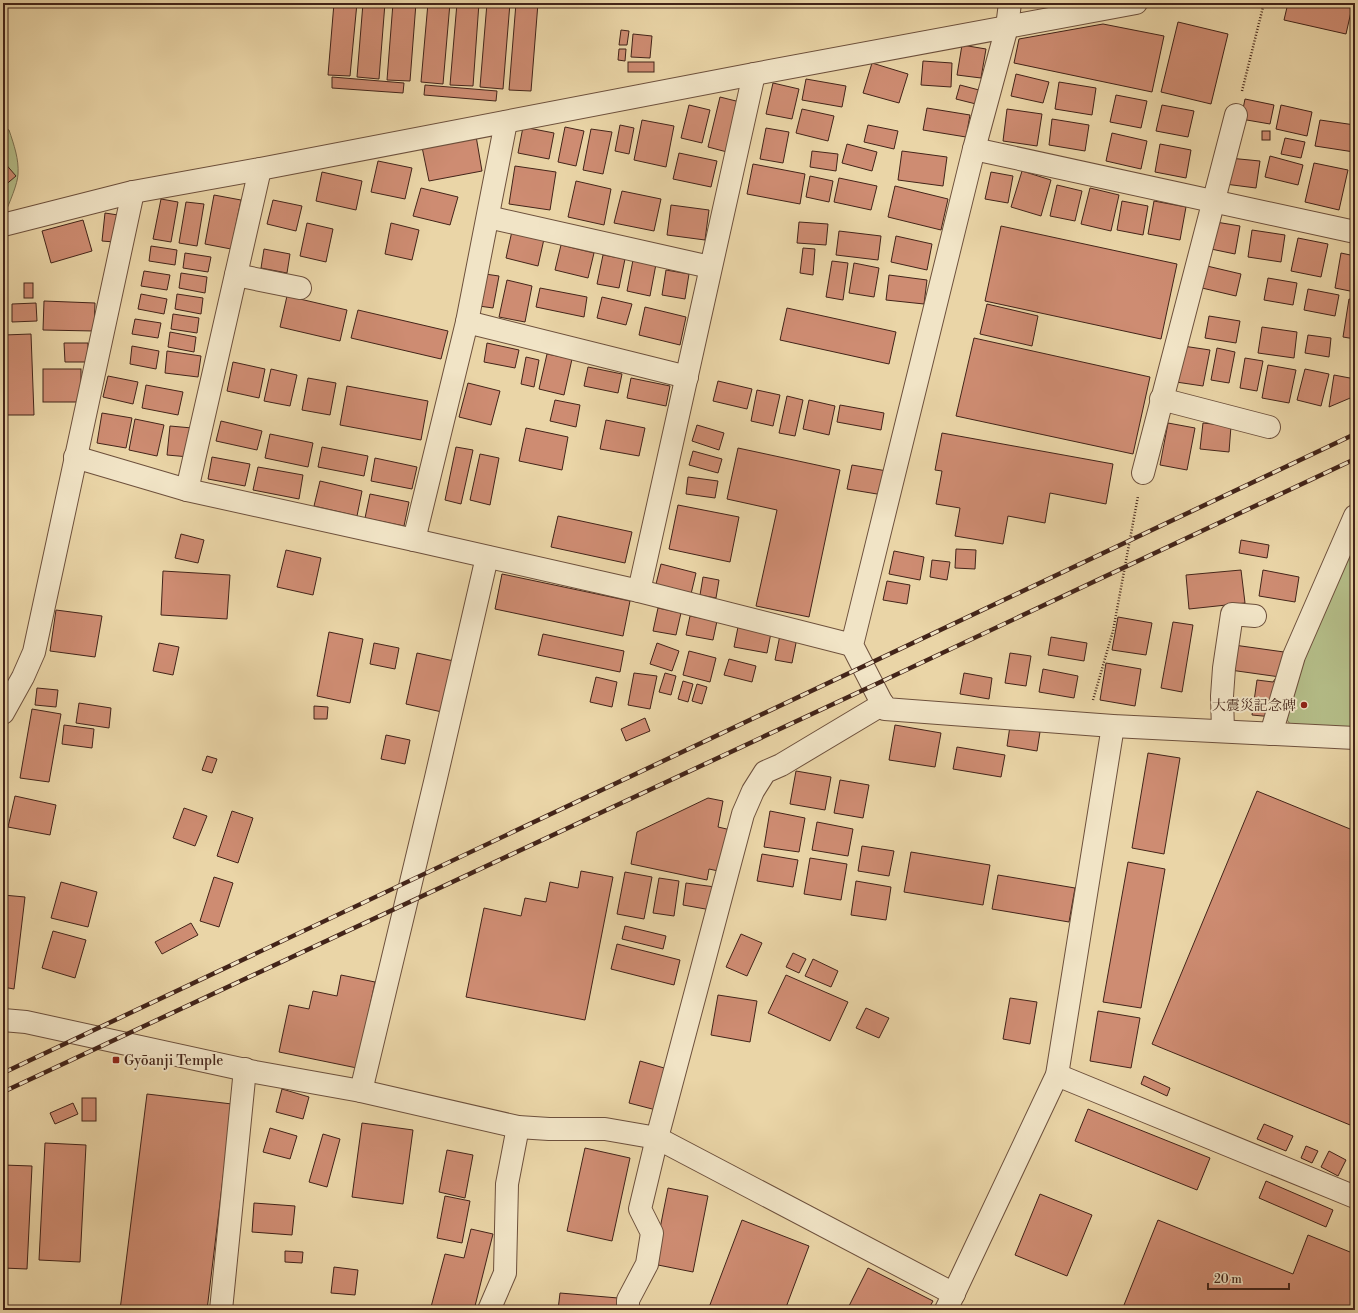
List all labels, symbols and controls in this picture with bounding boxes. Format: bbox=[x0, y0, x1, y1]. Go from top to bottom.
place label: 大震災記念碑 bbox=[1212, 697, 1296, 715]
marker: 大震災記念碑 bbox=[1299, 700, 1309, 710]
place label: Gyōanji Temple bbox=[124, 1052, 223, 1070]
marker: Gyōanji Temple bbox=[111, 1055, 121, 1065]
scale bar bbox=[1208, 1265, 1289, 1291]
text: 20 m bbox=[1214, 1272, 1242, 1287]

